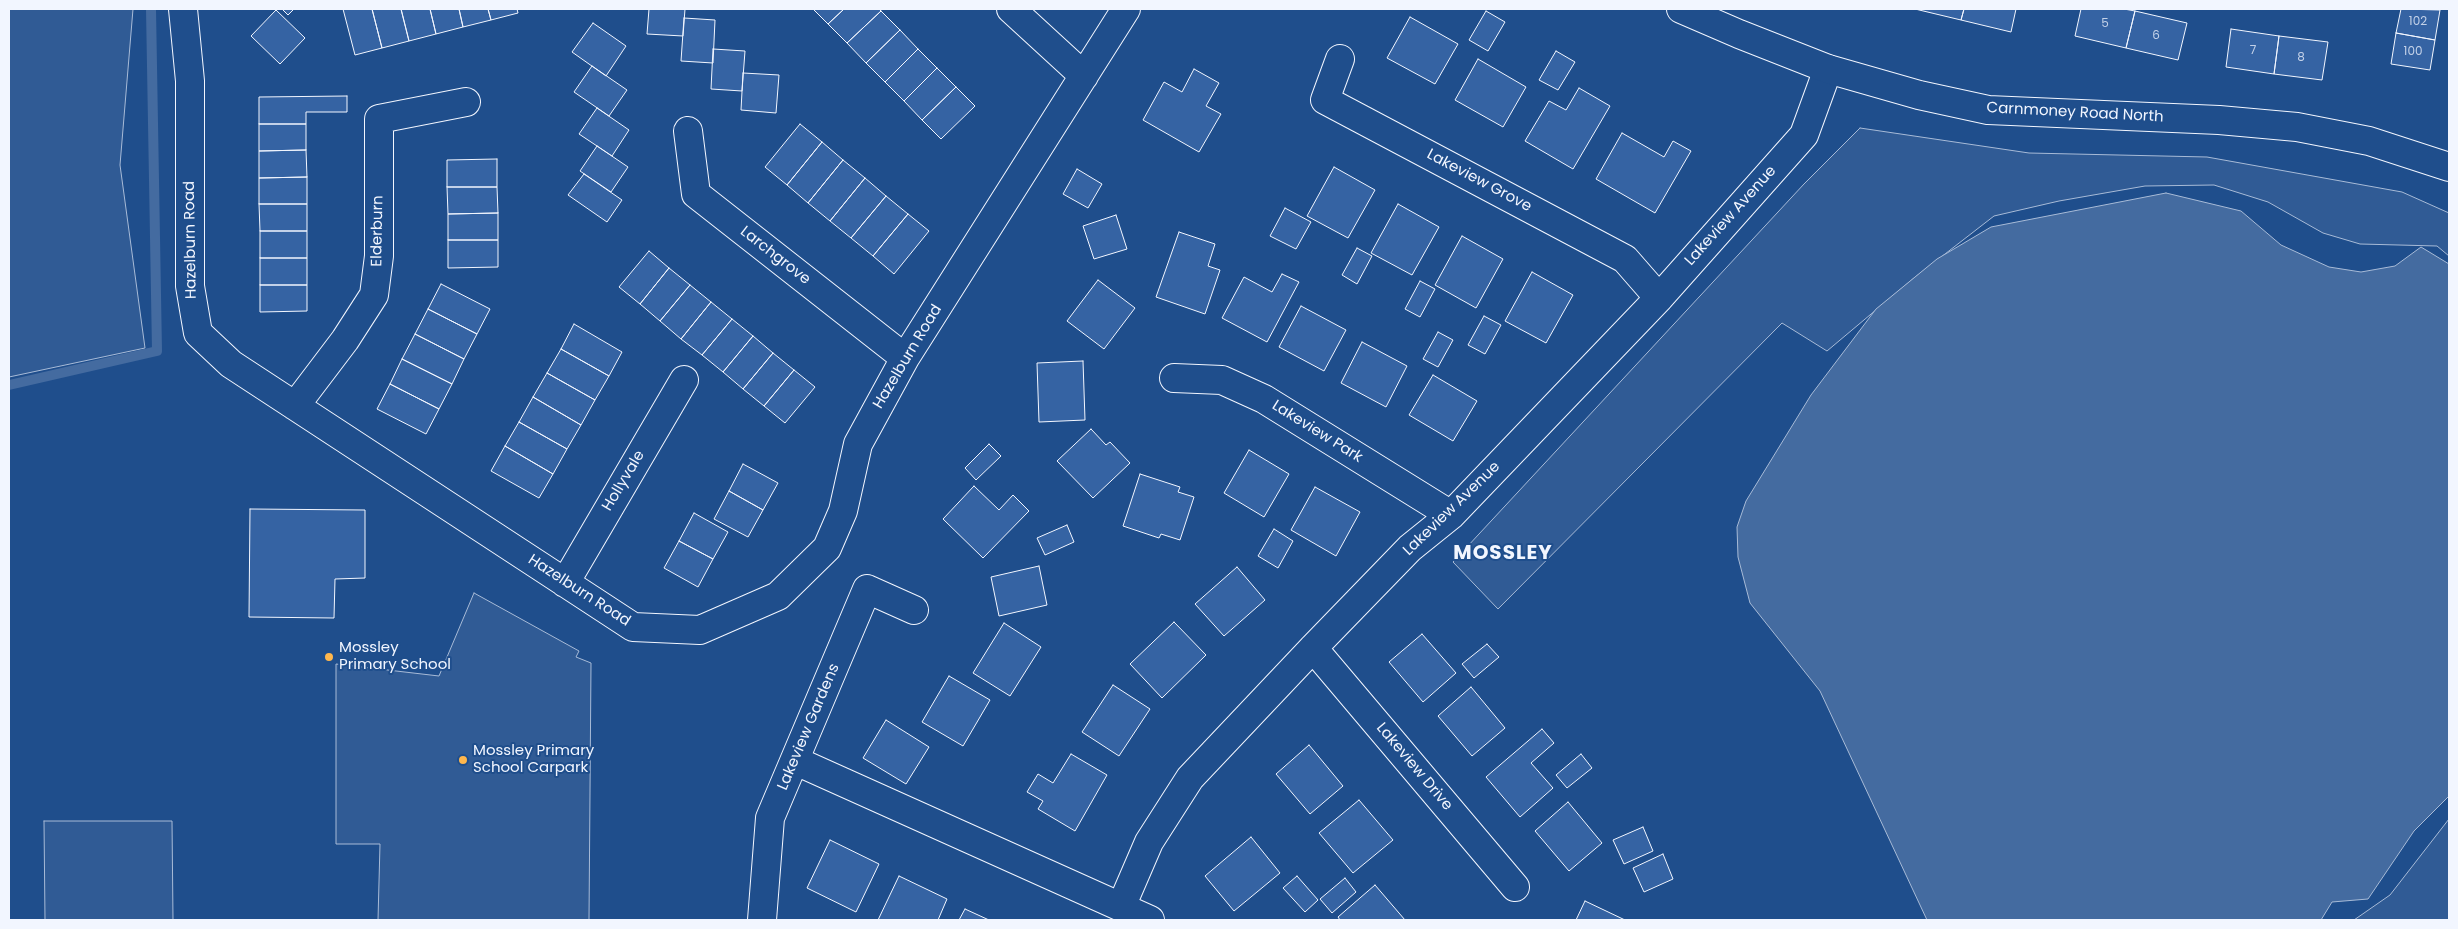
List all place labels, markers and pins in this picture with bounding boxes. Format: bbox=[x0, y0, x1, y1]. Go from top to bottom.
place label: Mossley Primary School bbox=[339, 639, 451, 674]
marker: Mossley Primary School bbox=[323, 651, 335, 663]
place label: Mossley Primary School Carpark bbox=[473, 742, 594, 777]
marker: Mossley Primary School Carpark bbox=[457, 754, 469, 766]

